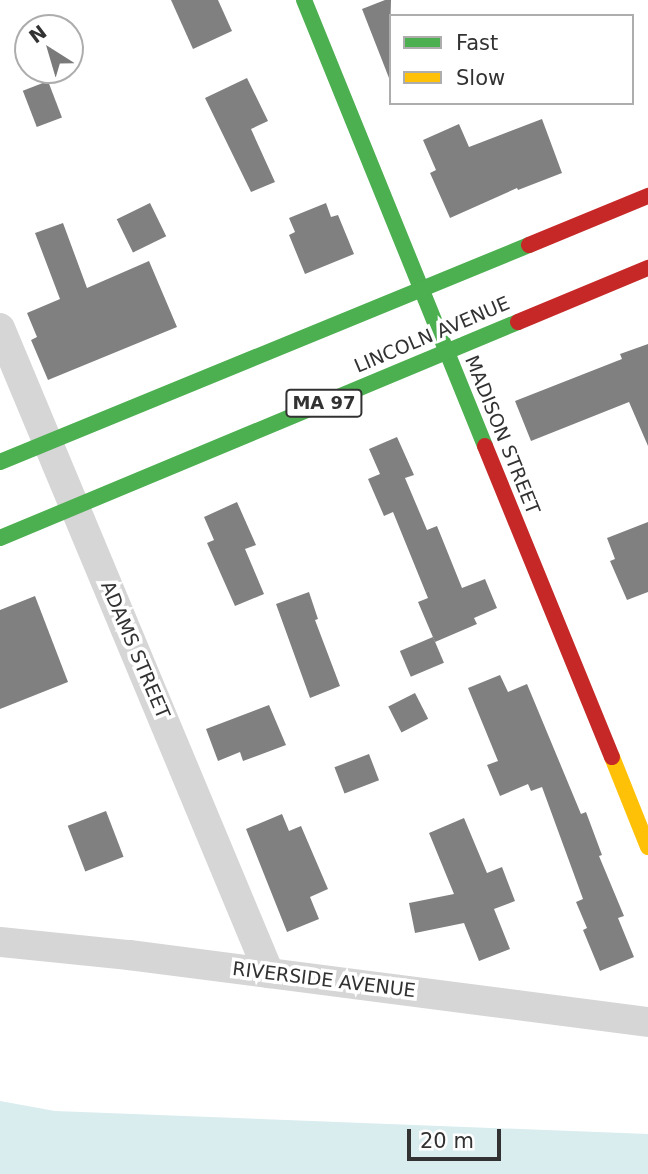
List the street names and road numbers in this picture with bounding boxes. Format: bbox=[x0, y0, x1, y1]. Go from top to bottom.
street label: LINCOLN AVENUE bbox=[351, 292, 513, 378]
street label: MADISON STREET bbox=[460, 352, 544, 518]
road number: MA 97 bbox=[284, 388, 364, 418]
street label: ADAMS STREET bbox=[96, 578, 174, 722]
street label: RIVERSIDE AVENUE bbox=[231, 957, 417, 1003]

